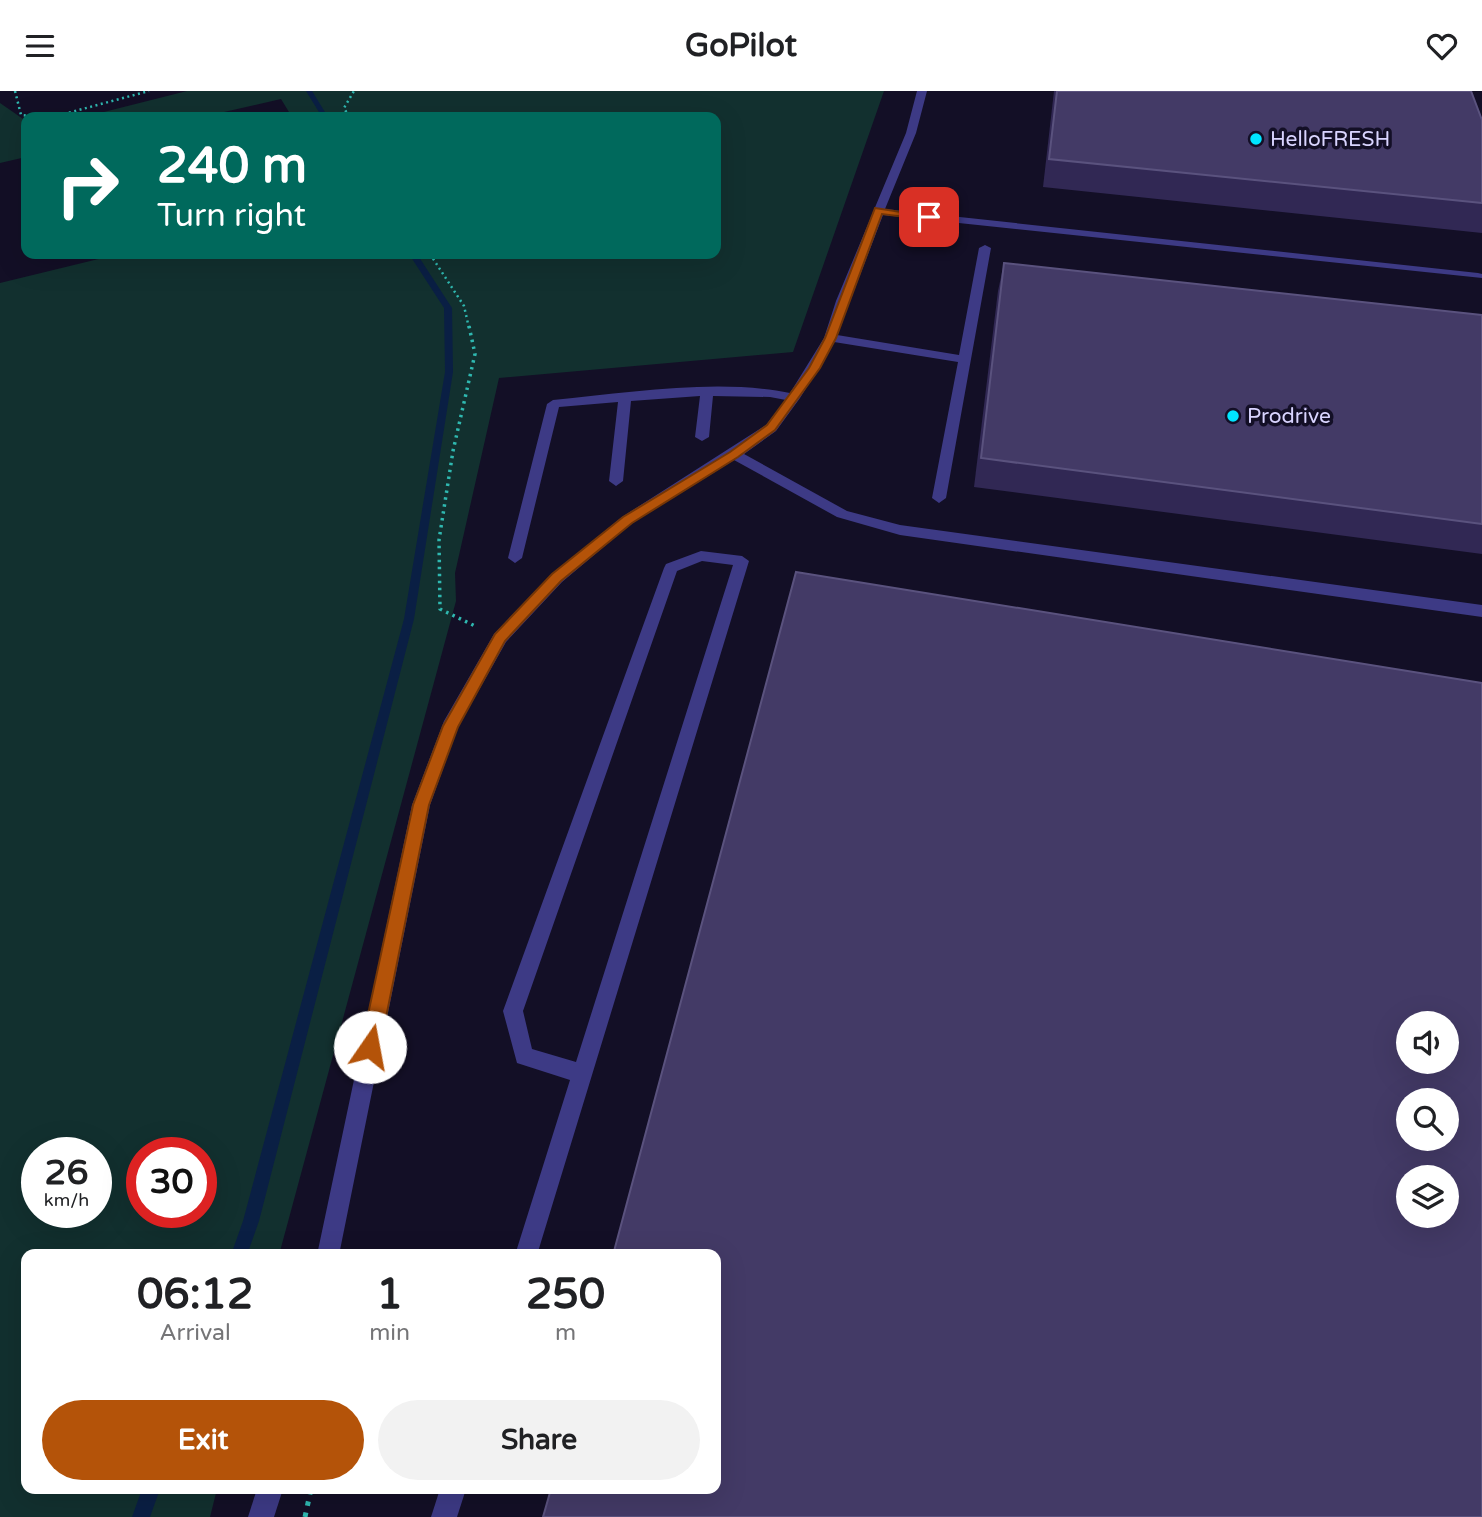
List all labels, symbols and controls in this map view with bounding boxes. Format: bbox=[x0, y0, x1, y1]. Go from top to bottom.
icon: menu bbox=[21, 27, 59, 65]
text: GoPilot bbox=[685, 27, 797, 65]
icon: heart bbox=[1423, 27, 1461, 65]
place label: HelloFRESH bbox=[1270, 127, 1390, 152]
marker: HelloFRESH bbox=[1248, 131, 1264, 147]
text: 240 m bbox=[157, 137, 307, 196]
icon: right bbox=[42, 140, 133, 231]
pin bbox=[899, 187, 959, 247]
text: Turn right bbox=[157, 197, 306, 235]
icon: arrive bbox=[910, 198, 948, 236]
place label: Prodrive bbox=[1247, 404, 1331, 429]
marker: Prodrive bbox=[1225, 408, 1241, 424]
position arrow bbox=[333, 1010, 407, 1084]
map controls bbox=[1396, 1011, 1459, 1228]
button: sound bbox=[1396, 1011, 1459, 1074]
button: search bbox=[1396, 1088, 1459, 1151]
speed limit sign: 30 bbox=[126, 1137, 217, 1228]
text: 26 bbox=[45, 1152, 88, 1194]
button: layers bbox=[1396, 1165, 1459, 1228]
text: km/h bbox=[44, 1189, 89, 1211]
text: 06:12 bbox=[137, 1269, 253, 1320]
text: 1 bbox=[376, 1269, 403, 1320]
text: 250 bbox=[526, 1269, 605, 1320]
text: Arrival bbox=[160, 1319, 231, 1347]
text: min bbox=[369, 1319, 410, 1347]
text: m bbox=[555, 1319, 576, 1347]
button: Exit bbox=[42, 1400, 364, 1480]
button: Share bbox=[378, 1400, 700, 1480]

